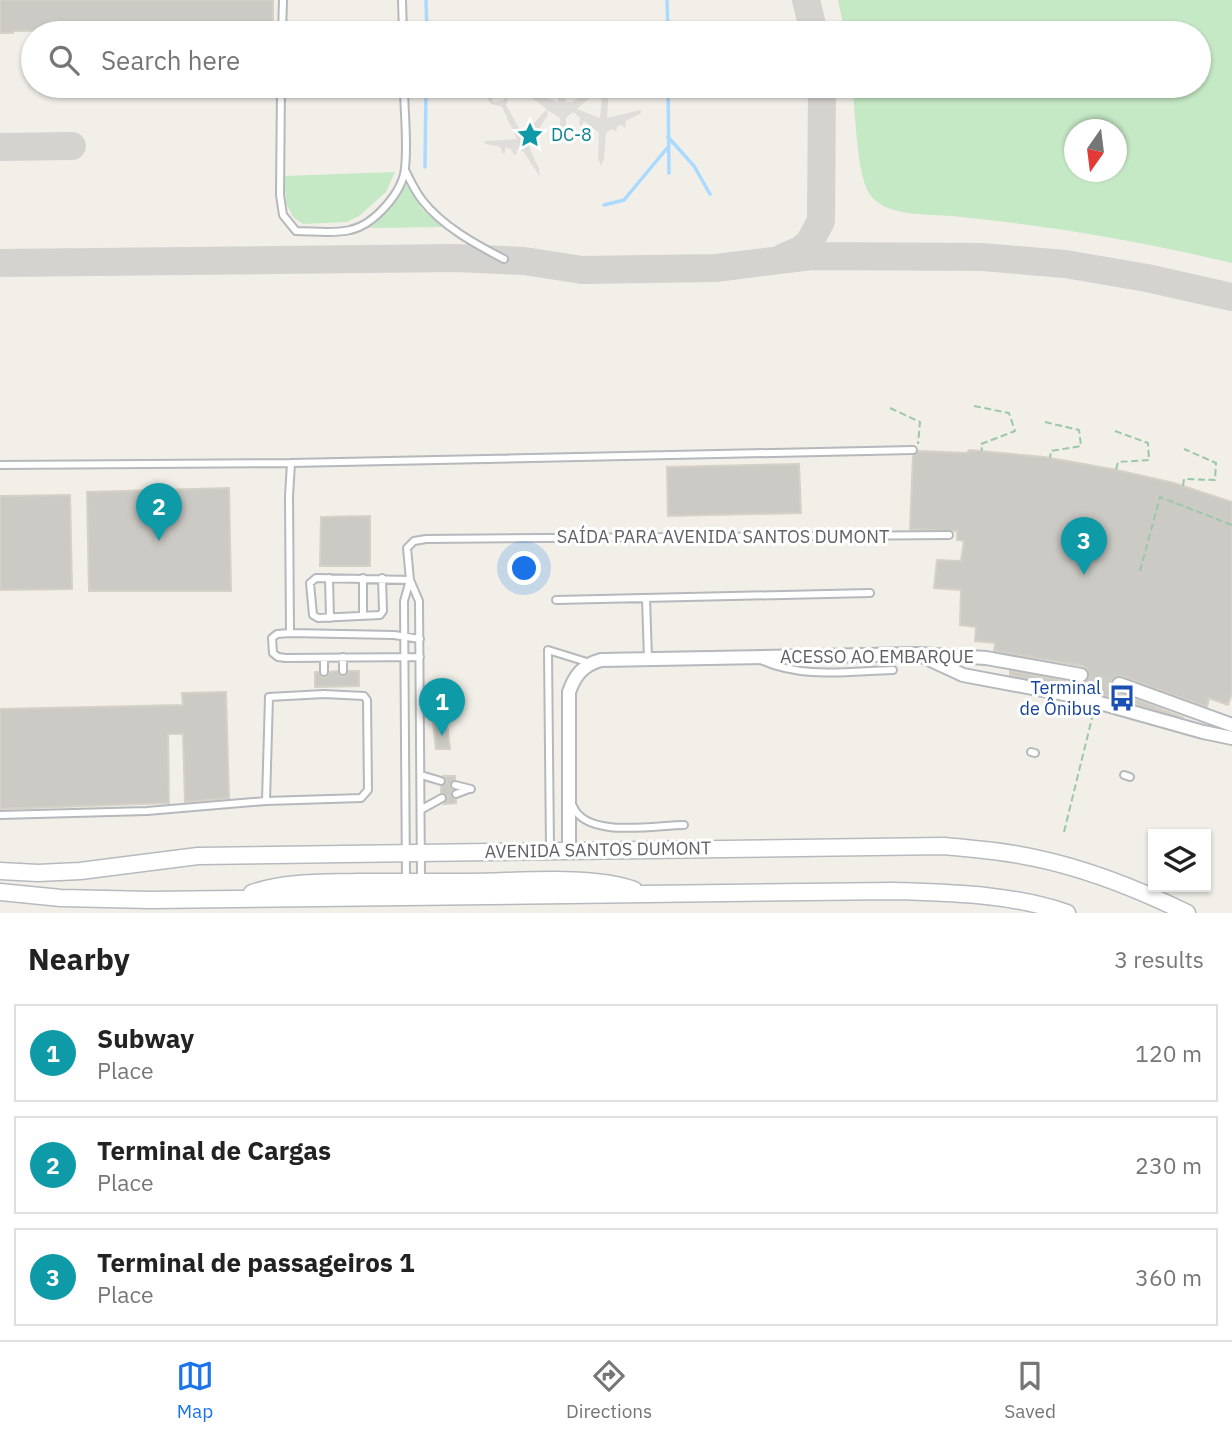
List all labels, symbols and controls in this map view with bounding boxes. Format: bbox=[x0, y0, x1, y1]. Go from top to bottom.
search box bbox=[21, 21, 1211, 98]
icon: search bbox=[45, 41, 83, 79]
text: Search here bbox=[101, 43, 240, 77]
north arrow bbox=[1064, 119, 1127, 182]
place icon: DC-8 bbox=[515, 120, 545, 150]
place label: DC-8 bbox=[551, 123, 592, 146]
pin: 2 bbox=[136, 483, 182, 541]
pin: 3 bbox=[1061, 517, 1107, 575]
street label: SAÍDA PARA AVENIDA SANTOS DUMONT bbox=[557, 525, 889, 548]
your location bbox=[507, 551, 541, 585]
street label: ACESSO AO EMBARQUE bbox=[780, 645, 974, 668]
place label: Terminal de Ônibus bbox=[1020, 676, 1101, 720]
pin: 1 bbox=[419, 678, 465, 736]
bus stop icon: Terminal de Ônibus bbox=[1107, 683, 1137, 713]
map controls bbox=[1148, 829, 1211, 892]
button: layers bbox=[1148, 829, 1211, 892]
street label: AVENIDA SANTOS DUMONT bbox=[485, 836, 711, 863]
text: Nearby bbox=[28, 939, 130, 978]
text: 3 results bbox=[1114, 944, 1204, 974]
text: Subway bbox=[97, 1021, 194, 1055]
text: 1 bbox=[46, 1038, 60, 1068]
text: 120 m bbox=[1135, 1038, 1202, 1068]
text: Place bbox=[97, 1055, 154, 1085]
text: Terminal de Cargas bbox=[97, 1133, 331, 1167]
text: 2 bbox=[46, 1150, 60, 1180]
text: 230 m bbox=[1135, 1150, 1202, 1180]
text: Place bbox=[97, 1167, 154, 1197]
text: Terminal de passageiros 1 bbox=[97, 1245, 415, 1279]
text: 3 bbox=[46, 1262, 60, 1292]
text: 360 m bbox=[1135, 1262, 1202, 1292]
text: Place bbox=[97, 1279, 154, 1309]
tab: Map bbox=[176, 1357, 214, 1423]
tab: Directions bbox=[566, 1357, 652, 1423]
tab: Saved bbox=[1004, 1357, 1056, 1423]

